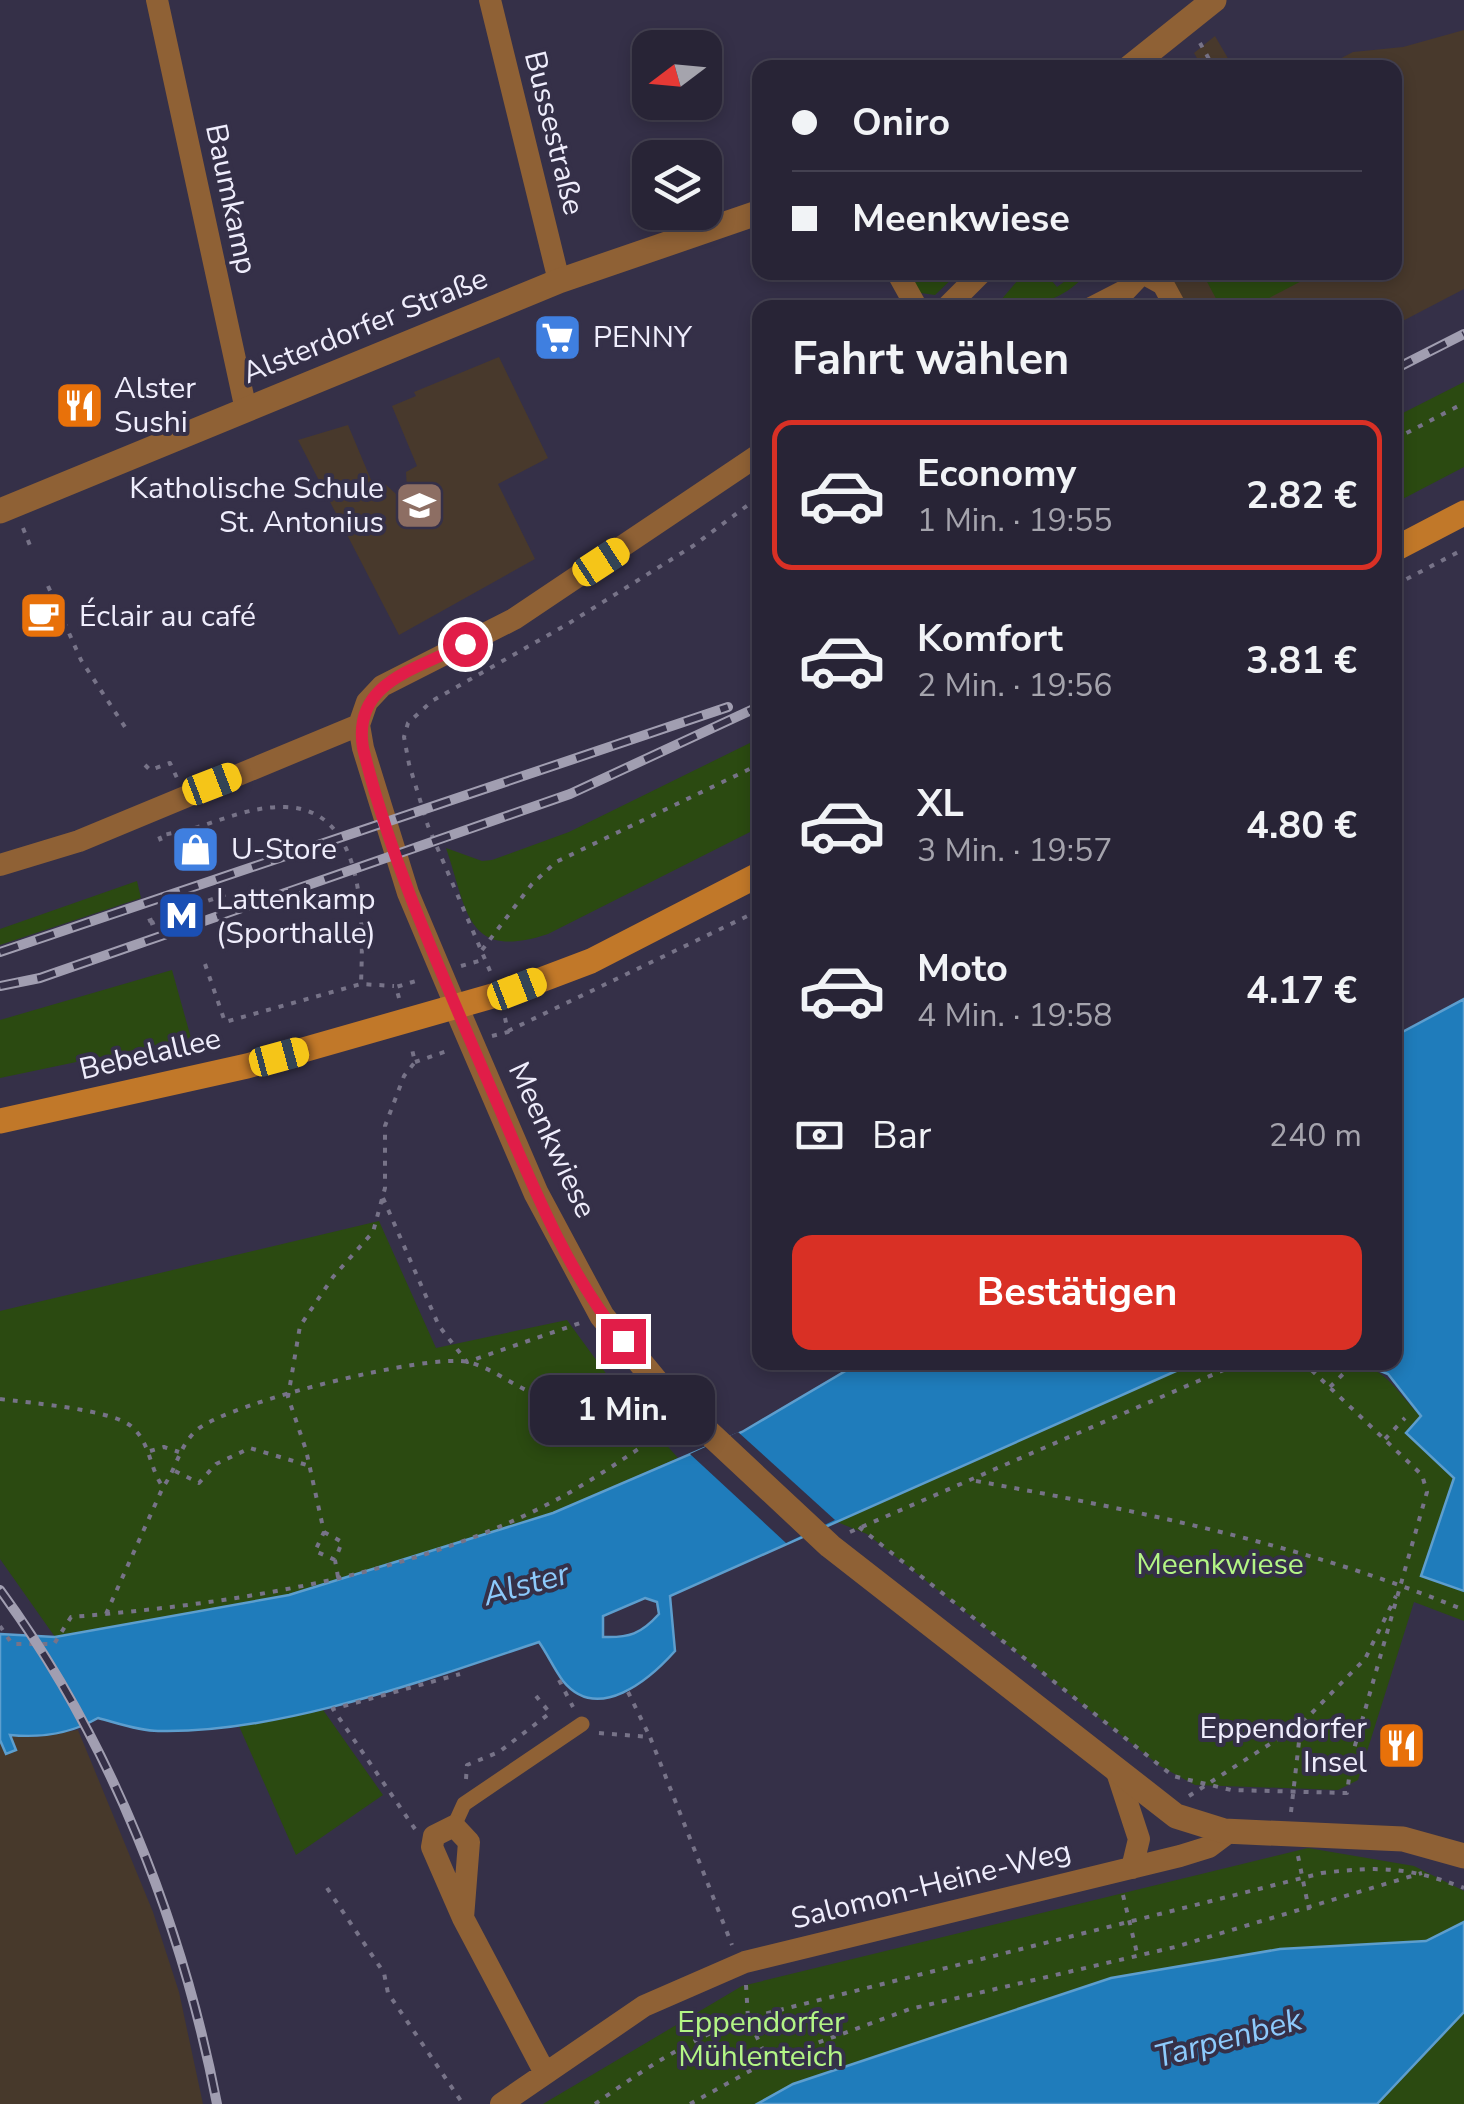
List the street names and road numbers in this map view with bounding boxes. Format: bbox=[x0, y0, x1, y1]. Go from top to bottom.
street label: Bussestraße bbox=[514, 47, 594, 219]
street label: Baumkamp bbox=[195, 120, 267, 278]
street label: Alsterdorfer Straße bbox=[236, 258, 494, 394]
street label: Bebelallee bbox=[75, 1018, 225, 1090]
street label: Meenkwiese bbox=[498, 1055, 606, 1225]
street label: Salomon-Heine-Weg bbox=[787, 1830, 1075, 1940]

